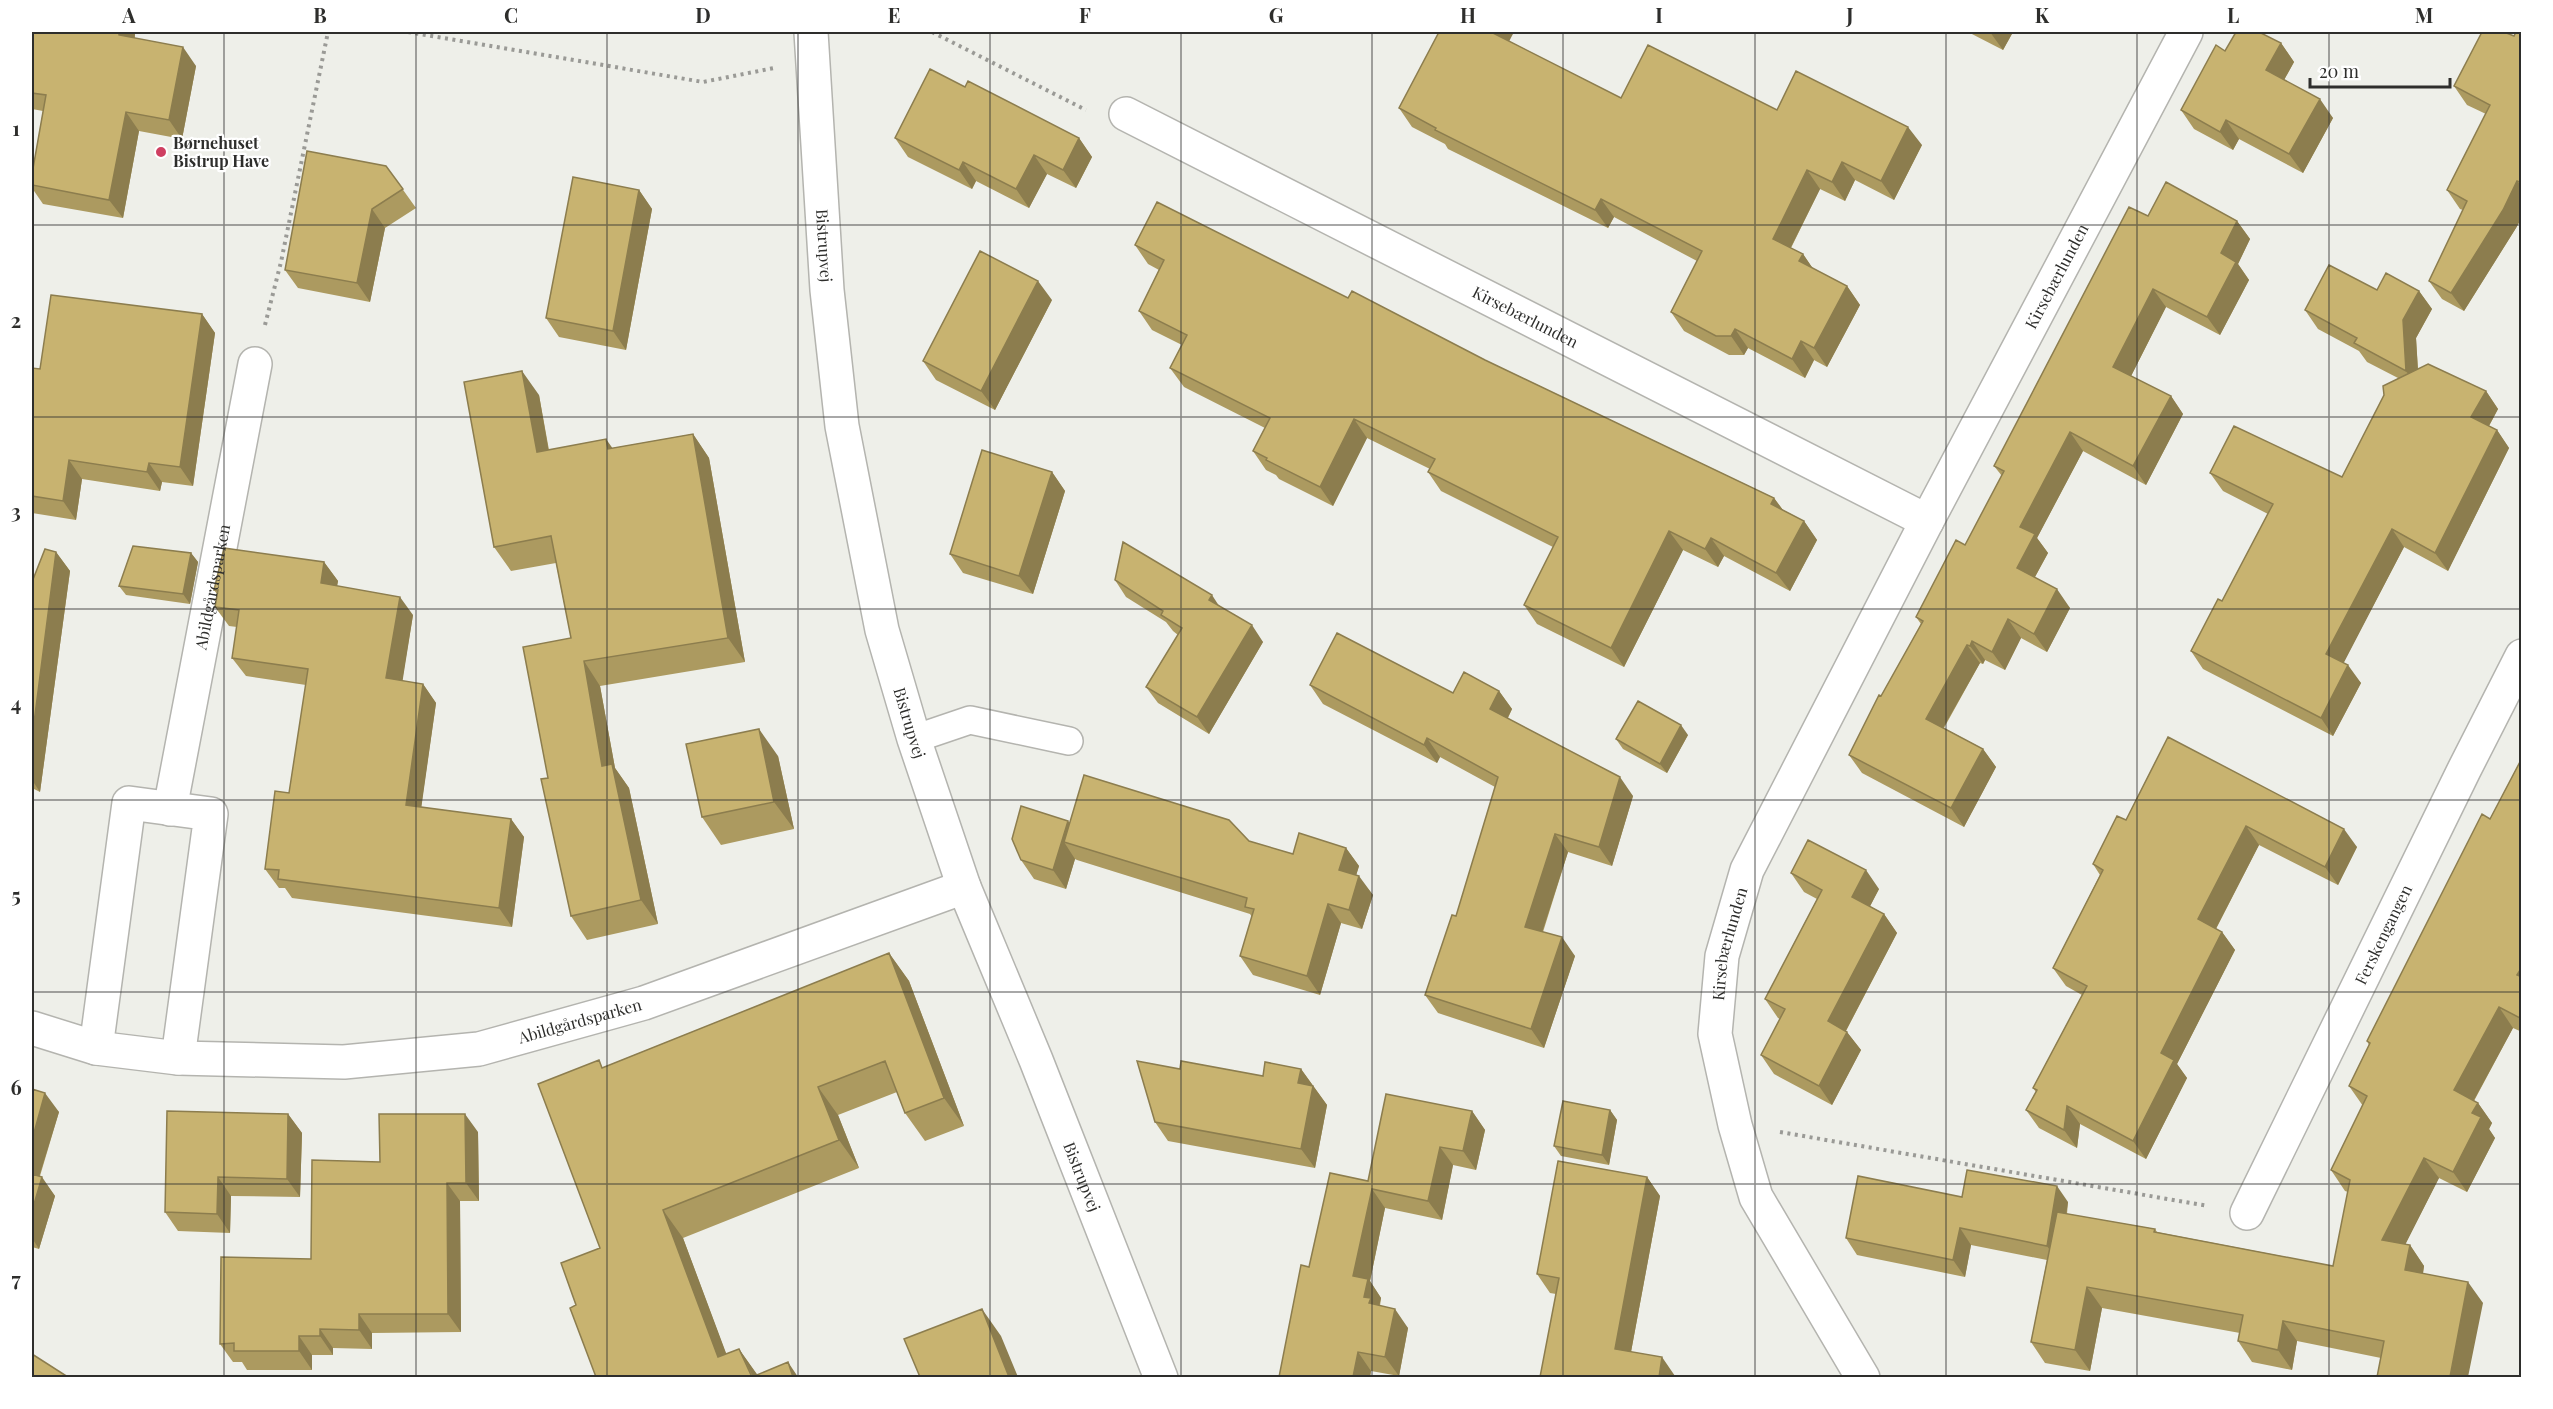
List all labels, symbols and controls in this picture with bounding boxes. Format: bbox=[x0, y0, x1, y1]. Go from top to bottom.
text: A bbox=[121, 1, 136, 28]
text: B bbox=[313, 1, 327, 28]
text: C bbox=[504, 1, 518, 28]
text: D bbox=[695, 1, 711, 28]
text: E bbox=[888, 1, 900, 28]
text: F bbox=[1079, 1, 1091, 28]
text: G bbox=[1269, 1, 1284, 28]
text: H bbox=[1460, 1, 1476, 28]
text: I bbox=[1655, 1, 1663, 28]
text: J bbox=[1845, 1, 1854, 28]
text: K bbox=[2035, 1, 2050, 28]
text: L bbox=[2227, 1, 2239, 28]
text: M bbox=[2415, 1, 2433, 28]
scale bar bbox=[2310, 51, 2450, 89]
text: 20 m bbox=[2319, 59, 2359, 83]
text: 1 bbox=[12, 114, 20, 141]
place label: Børnehuset Bistrup Have bbox=[173, 132, 269, 171]
marker: Børnehuset Bistrup Have bbox=[154, 145, 168, 159]
street label: Bistrupvej bbox=[812, 208, 837, 283]
street label: Kirsebærlunden bbox=[2020, 220, 2093, 332]
street label: Kirsebærlunden bbox=[1469, 281, 1582, 352]
text: 2 bbox=[11, 306, 21, 333]
text: 3 bbox=[11, 497, 21, 524]
street label: Abildgårdsparken bbox=[189, 522, 234, 652]
street label: Bistrupvej bbox=[889, 685, 931, 761]
text: 4 bbox=[11, 689, 21, 716]
text: 5 bbox=[11, 881, 21, 908]
street label: Ferskengangen bbox=[2350, 881, 2416, 988]
street label: Kirsebærlunden bbox=[1707, 884, 1752, 1001]
street label: Abildgårdsparken bbox=[515, 993, 644, 1048]
text: 6 bbox=[10, 1073, 22, 1100]
street label: Bistrupvej bbox=[1059, 1139, 1106, 1215]
text: 7 bbox=[11, 1265, 21, 1292]

